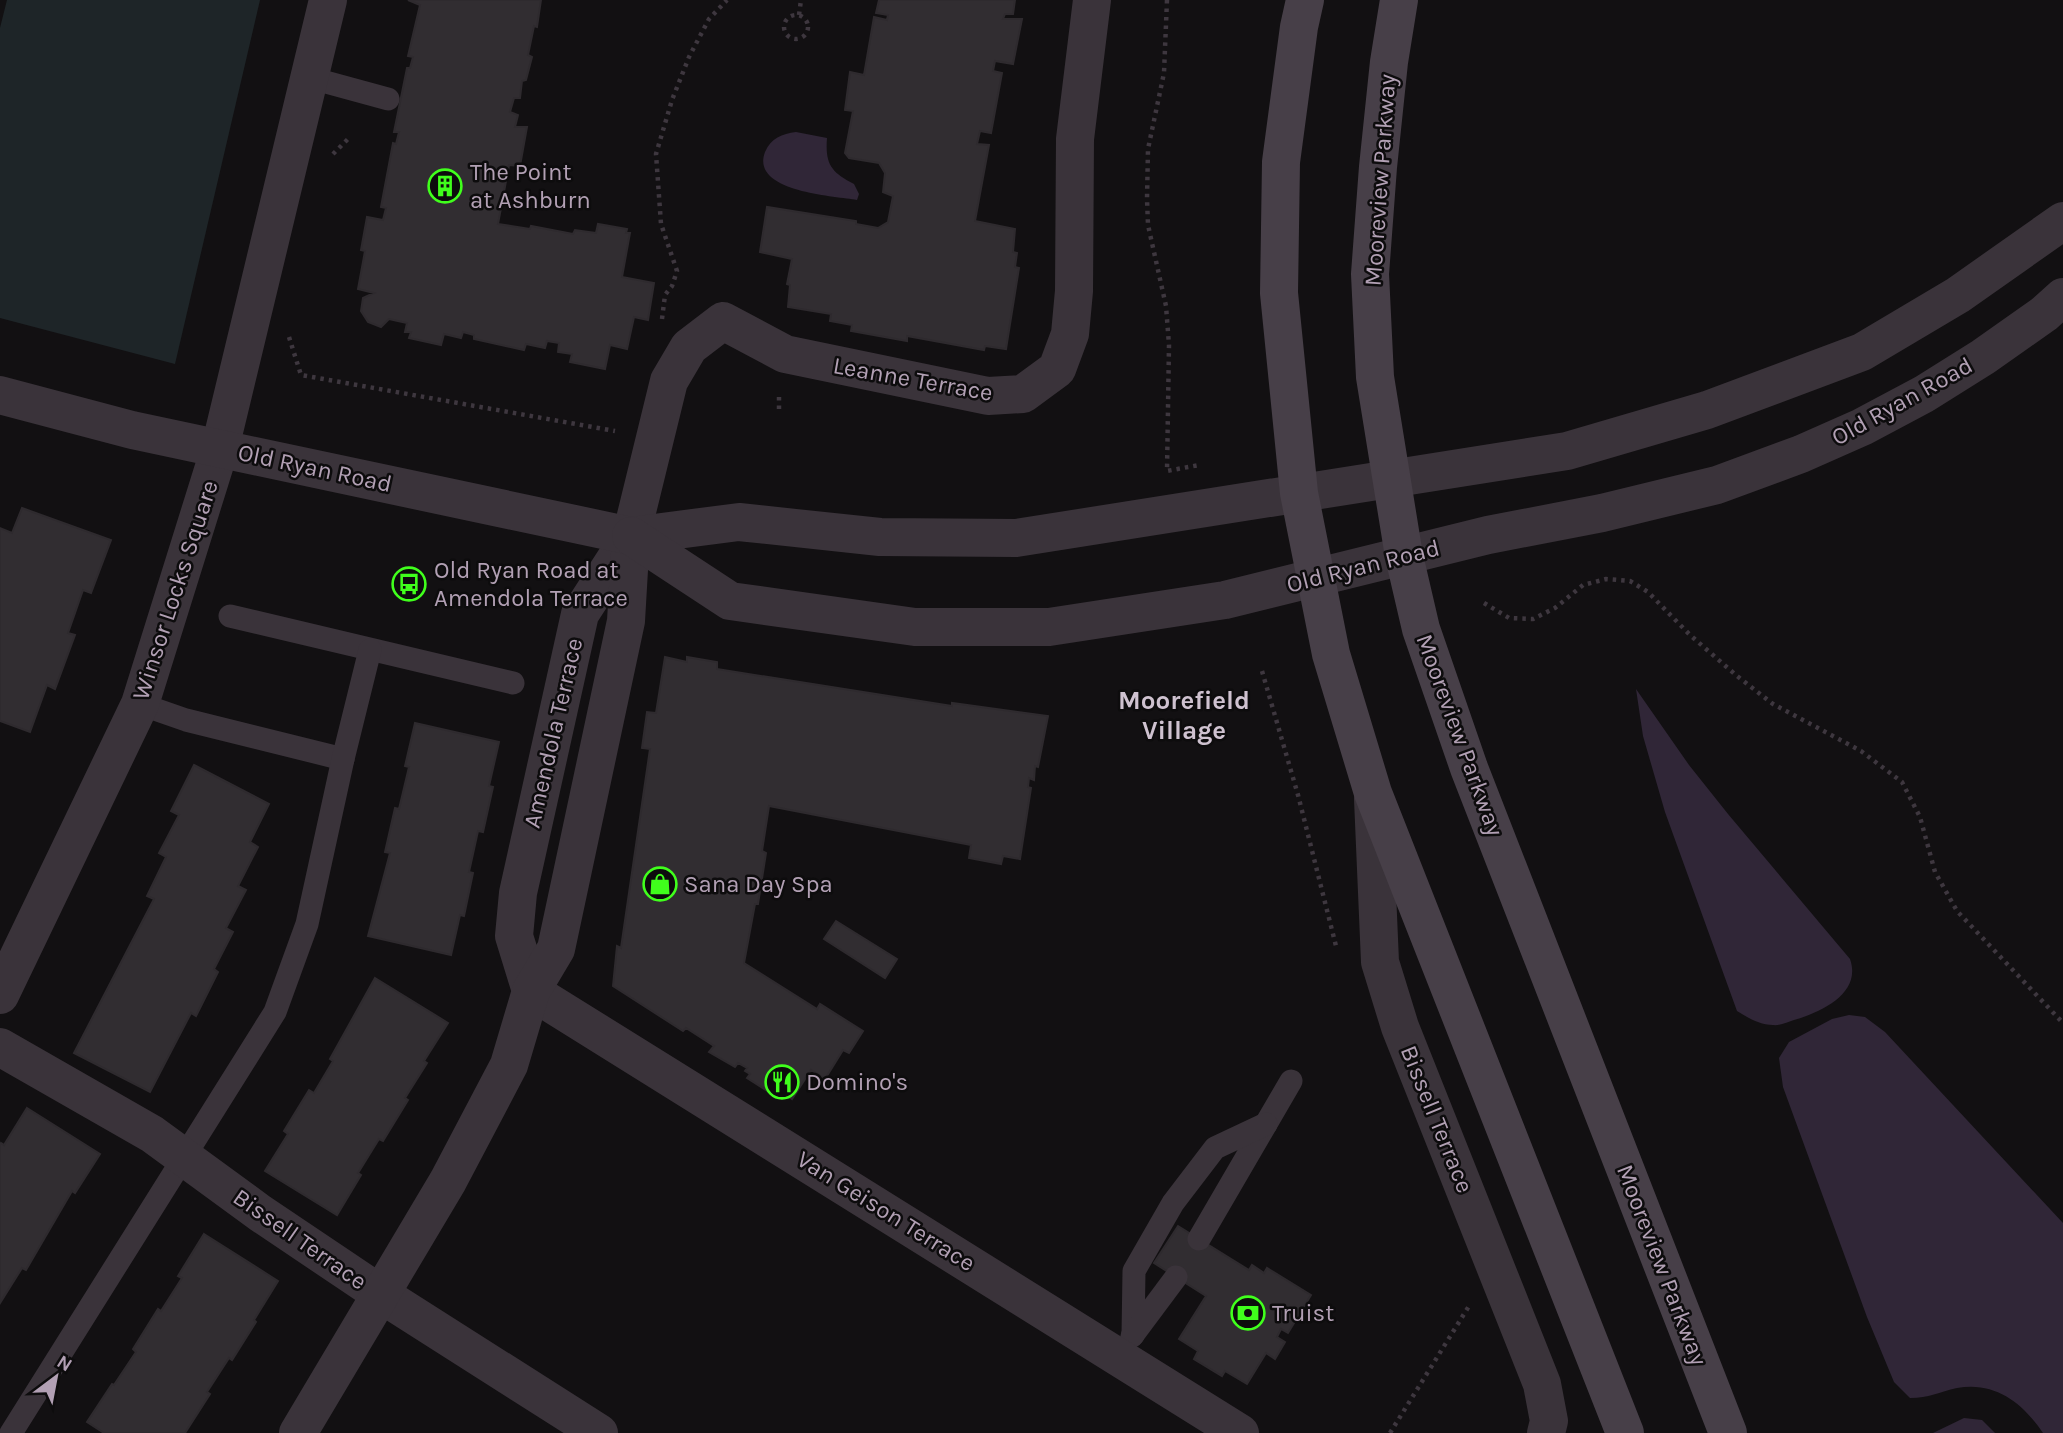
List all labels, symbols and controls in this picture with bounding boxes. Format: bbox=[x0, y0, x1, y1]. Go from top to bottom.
street label: Mooreview Parkway bbox=[1359, 73, 1401, 287]
place label: The Point at Ashburn bbox=[470, 158, 591, 214]
building icon: The Point at Ashburn bbox=[426, 167, 464, 205]
street label: Leanne Terrace bbox=[831, 351, 995, 407]
street label: Old Ryan Road bbox=[1827, 351, 1977, 451]
street label: Old Ryan Road bbox=[235, 438, 395, 498]
street label: Winsor Locks Square bbox=[126, 477, 224, 703]
street label: Old Ryan Road bbox=[1284, 533, 1442, 599]
place label: Old Ryan Road at Amendola Terrace bbox=[434, 556, 628, 612]
bus stop icon: Old Ryan Road at Amendola Terrace bbox=[390, 565, 428, 603]
street label: Mooreview Parkway bbox=[1410, 630, 1510, 840]
street label: Amendola Terrace bbox=[518, 635, 588, 831]
district label: Moorefield Village bbox=[1118, 685, 1250, 746]
shop icon: Sana Day Spa bbox=[641, 865, 679, 903]
place label: Sana Day Spa bbox=[684, 870, 833, 898]
street label: Bissell Terrace bbox=[1395, 1041, 1479, 1197]
restaurant icon: Domino's bbox=[763, 1063, 801, 1101]
place label: Domino's bbox=[806, 1068, 908, 1096]
street label: Van Geison Terrace bbox=[792, 1145, 980, 1277]
street label: Mooreview Parkway bbox=[1611, 1161, 1713, 1369]
street label: Bissell Terrace bbox=[228, 1183, 372, 1295]
bank icon: Truist bbox=[1229, 1294, 1267, 1332]
place label: Truist bbox=[1272, 1299, 1334, 1327]
north arrow bbox=[21, 1342, 91, 1412]
text: N bbox=[53, 1350, 76, 1376]

